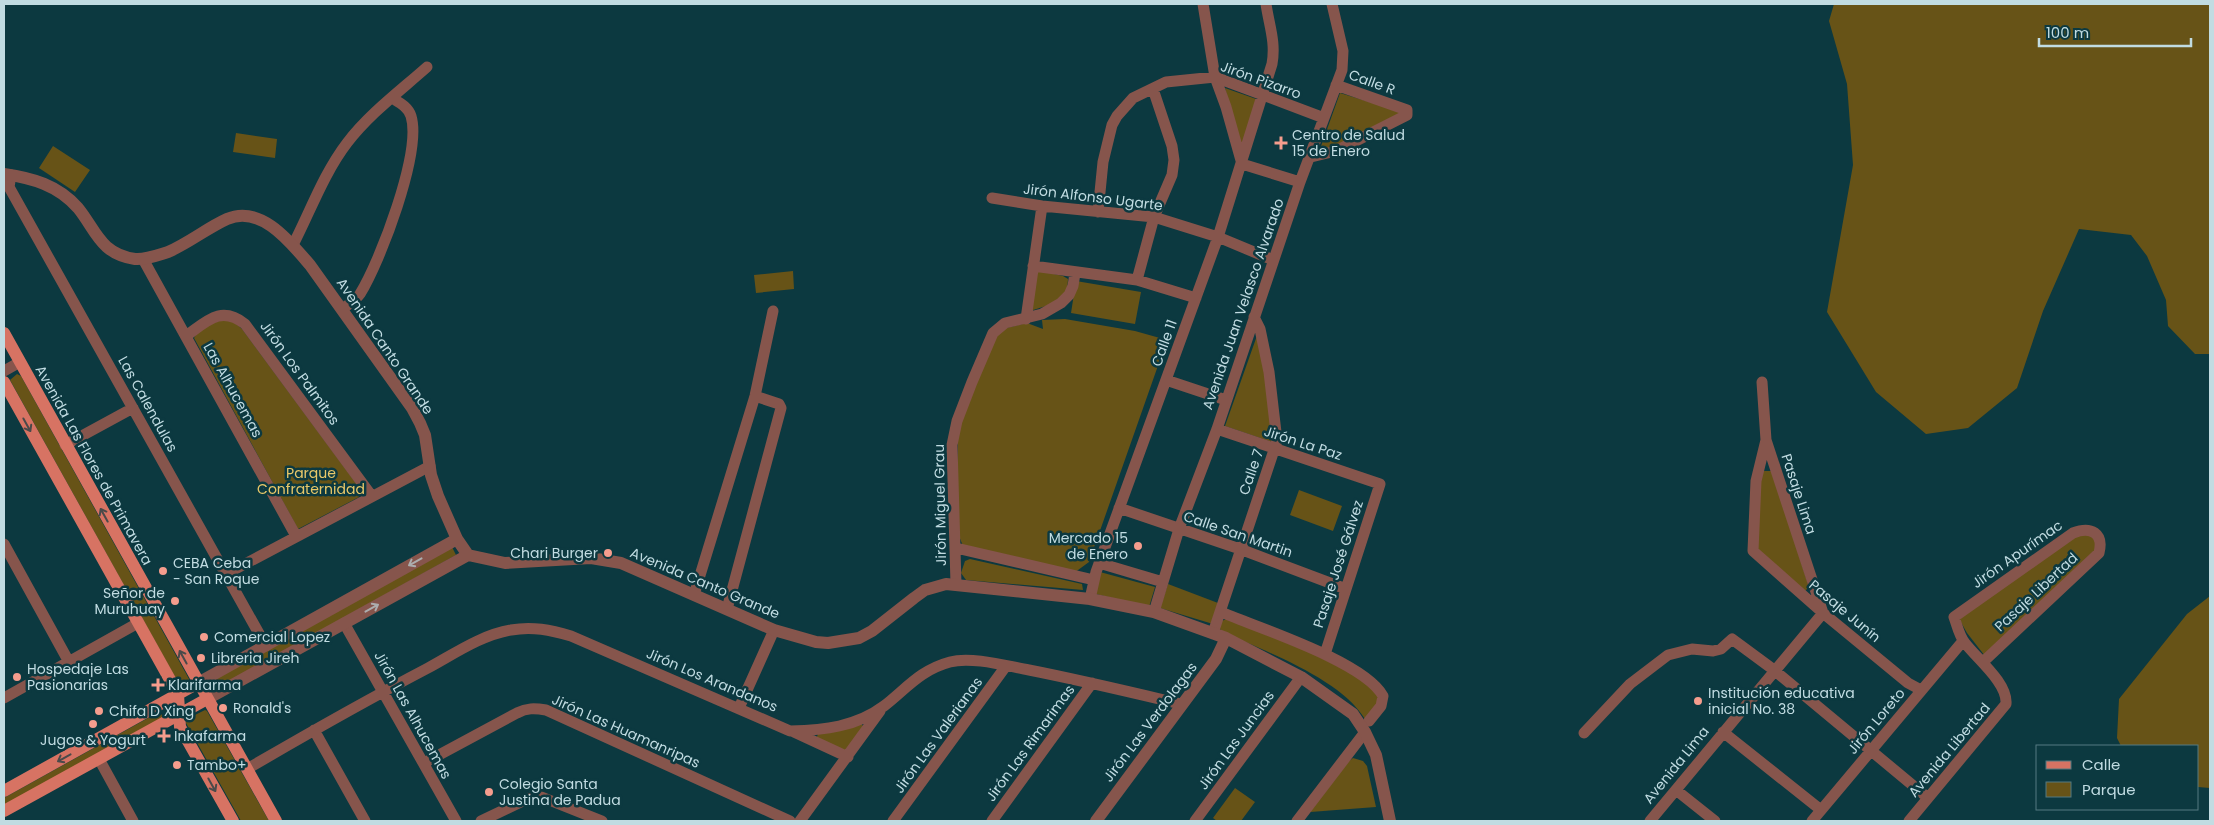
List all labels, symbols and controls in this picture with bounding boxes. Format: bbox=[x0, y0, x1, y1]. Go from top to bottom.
scale bar bbox=[2039, 15, 2192, 47]
text: 100 m bbox=[2046, 22, 2089, 43]
street label: Jirón Pizarro bbox=[1218, 56, 1304, 104]
street label: Calle R bbox=[1346, 64, 1398, 100]
place label: Centro de Salud 15 de Enero bbox=[1292, 125, 1405, 161]
marker: Centro de Salud 15 de Enero bbox=[1274, 136, 1288, 150]
street label: Jirón Alfonso Ugarte bbox=[1022, 179, 1164, 216]
street label: Avenida Juan Velasco Alvarado bbox=[1197, 196, 1289, 412]
street label: Avenida Canto Grande bbox=[332, 274, 438, 418]
street label: Jirón Los Palmitos bbox=[255, 317, 345, 429]
street label: Calle 11 bbox=[1146, 317, 1182, 369]
street label: Las Alhucemas bbox=[199, 339, 267, 441]
street label: Las Calendulas bbox=[113, 353, 183, 455]
street label: Avenida Las Flores de Primavera bbox=[31, 361, 157, 569]
one-way arrow bbox=[23, 417, 33, 431]
street label: Jirón La Paz bbox=[1261, 421, 1345, 465]
street label: Jirón Miguel Grau bbox=[929, 444, 951, 566]
street label: Calle 7 bbox=[1234, 446, 1268, 498]
street label: Pasaje Lima bbox=[1777, 451, 1821, 537]
park label: Parque Confraternidad bbox=[257, 463, 365, 499]
street label: Pasaje José Gálvez bbox=[1308, 498, 1368, 630]
street label: Calle San Martin bbox=[1181, 506, 1295, 562]
one-way arrow bbox=[99, 508, 109, 522]
street label: Jirón Apurímac bbox=[1968, 515, 2066, 593]
place label: Mercado 15 de Enero bbox=[1049, 528, 1128, 564]
marker: Mercado 15 de Enero bbox=[1132, 540, 1144, 552]
street label: Avenida Canto Grande bbox=[627, 542, 783, 624]
place label: Chari Burger bbox=[510, 543, 598, 563]
marker: Chari Burger bbox=[602, 547, 614, 559]
street label: Pasaje Libertad bbox=[1990, 548, 2082, 636]
place label: CEBA Ceba - San Roque bbox=[173, 553, 260, 589]
one-way arrow bbox=[408, 558, 422, 568]
marker: CEBA Ceba - San Roque bbox=[157, 565, 169, 577]
street label: Pasaje Junín bbox=[1805, 575, 1885, 647]
place label: Señor de Muruhuay bbox=[95, 583, 165, 619]
marker: Señor de Muruhuay bbox=[169, 595, 181, 607]
one-way arrow bbox=[364, 602, 379, 612]
place label: Comercial Lopez bbox=[214, 627, 330, 647]
marker: Comercial Lopez bbox=[198, 631, 210, 643]
street label: Jirón Los Arandanos bbox=[643, 643, 781, 717]
street label: Jirón Las Alhucemas bbox=[369, 647, 457, 783]
place label: Libreria Jireh bbox=[211, 648, 299, 668]
one-way arrow bbox=[178, 650, 188, 664]
marker: Libreria Jireh bbox=[195, 652, 207, 664]
street label: Jirón Las Verdolagas bbox=[1098, 658, 1202, 786]
place label: Hospedaje Las Pasionarias bbox=[27, 659, 129, 695]
marker: Hospedaje Las Pasionarias bbox=[11, 671, 23, 683]
street label: Jirón Las Valerianas bbox=[889, 673, 987, 797]
place label: Klarifarma bbox=[168, 675, 241, 695]
marker: Klarifarma bbox=[152, 679, 164, 691]
street label: Jirón Las Rimarimas bbox=[981, 680, 1079, 806]
place label: Institución educativa inicial No. 38 bbox=[1708, 683, 1855, 719]
street label: Jirón Loreto bbox=[1842, 684, 1910, 758]
street label: Jirón Las Juncias bbox=[1193, 686, 1279, 794]
street label: Jirón Las Huamanripas bbox=[549, 689, 703, 773]
marker: Institución educativa inicial No. 38 bbox=[1692, 695, 1704, 707]
place label: Ronald's bbox=[233, 698, 291, 718]
street label: Avenida Libertad bbox=[1903, 698, 1995, 802]
place label: Chifa D Xing bbox=[109, 701, 194, 721]
marker: Ronald's bbox=[217, 702, 229, 714]
marker: Chifa D Xing bbox=[93, 705, 105, 717]
marker: Jugos & Yogurt bbox=[87, 718, 99, 730]
street label: Avenida Lima bbox=[1639, 722, 1713, 808]
place label: Inkafarma bbox=[174, 726, 246, 746]
place label: Jugos & Yogurt bbox=[40, 730, 146, 750]
marker: Inkafarma bbox=[158, 730, 170, 742]
legend bbox=[2036, 745, 2199, 810]
one-way arrow bbox=[56, 753, 71, 763]
text: Calle bbox=[2082, 754, 2120, 775]
place label: Tambo+ bbox=[187, 755, 246, 775]
marker: Tambo+ bbox=[171, 759, 183, 771]
place label: Colegio Santa Justina de Padua bbox=[499, 774, 621, 810]
one-way arrow bbox=[208, 777, 218, 791]
text: Parque bbox=[2082, 779, 2135, 800]
marker: Colegio Santa Justina de Padua bbox=[483, 786, 495, 798]

